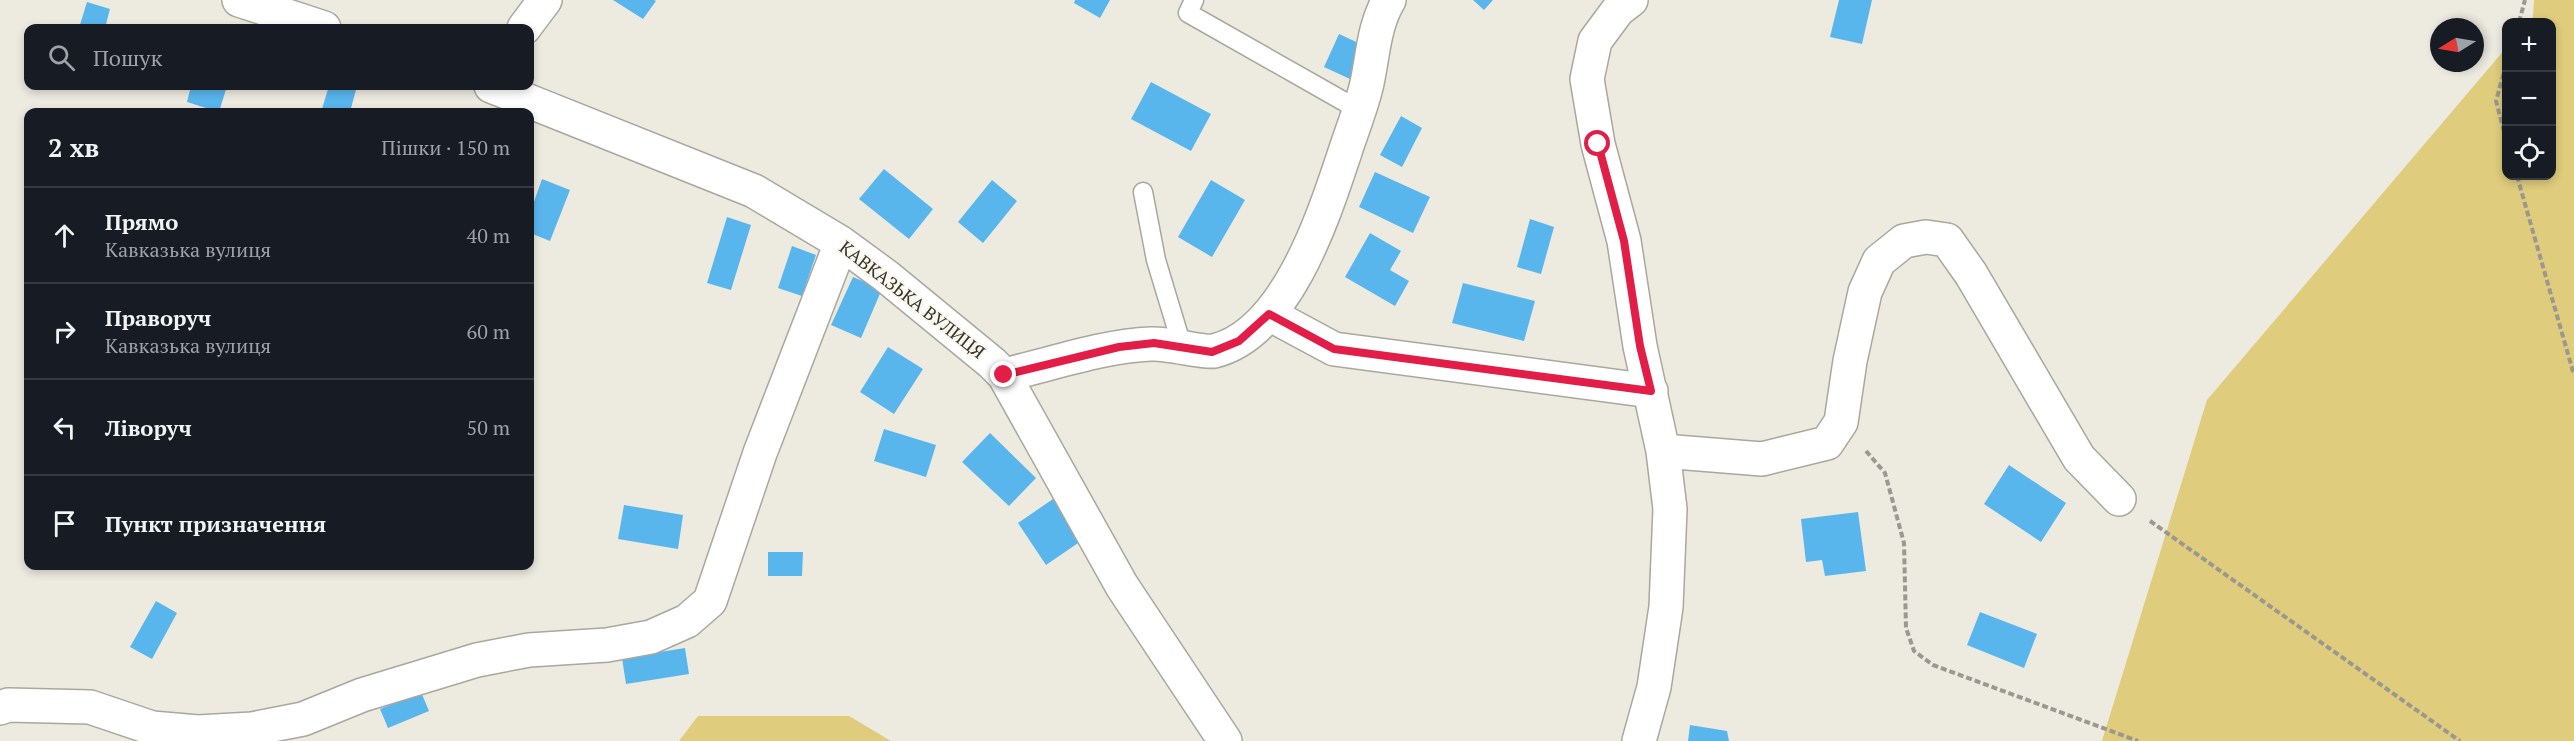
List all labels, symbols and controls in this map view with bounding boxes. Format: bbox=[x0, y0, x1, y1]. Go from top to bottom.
north arrow bbox=[2430, 18, 2484, 72]
map controls bbox=[2502, 18, 2556, 180]
button: + bbox=[2502, 18, 2556, 72]
search box bbox=[24, 24, 534, 90]
icon: search bbox=[45, 41, 78, 74]
text: Пошук bbox=[93, 43, 162, 72]
button: − bbox=[2502, 72, 2556, 126]
button: locate bbox=[2502, 126, 2556, 180]
text: 2 хв bbox=[48, 130, 99, 164]
route start bbox=[1584, 130, 1610, 156]
text: Пішки · 150 m bbox=[381, 134, 510, 161]
text: Прямо bbox=[105, 207, 178, 236]
icon: ahead bbox=[48, 219, 81, 252]
text: 40 m bbox=[467, 222, 510, 249]
street label: КАВКАЗЬКА ВУЛИЦЯ bbox=[835, 235, 990, 364]
text: Кавказька вулиця bbox=[105, 236, 271, 263]
text: Праворуч bbox=[105, 303, 211, 332]
icon: right bbox=[48, 315, 81, 348]
text: 60 m bbox=[467, 318, 510, 345]
text: Кавказька вулиця bbox=[105, 332, 271, 359]
route end bbox=[990, 361, 1016, 387]
icon: left bbox=[48, 411, 81, 444]
text: Ліворуч bbox=[105, 413, 192, 442]
text: 50 m bbox=[467, 414, 510, 441]
icon: arrive bbox=[48, 507, 81, 540]
text: Пункт призначення bbox=[105, 509, 326, 538]

